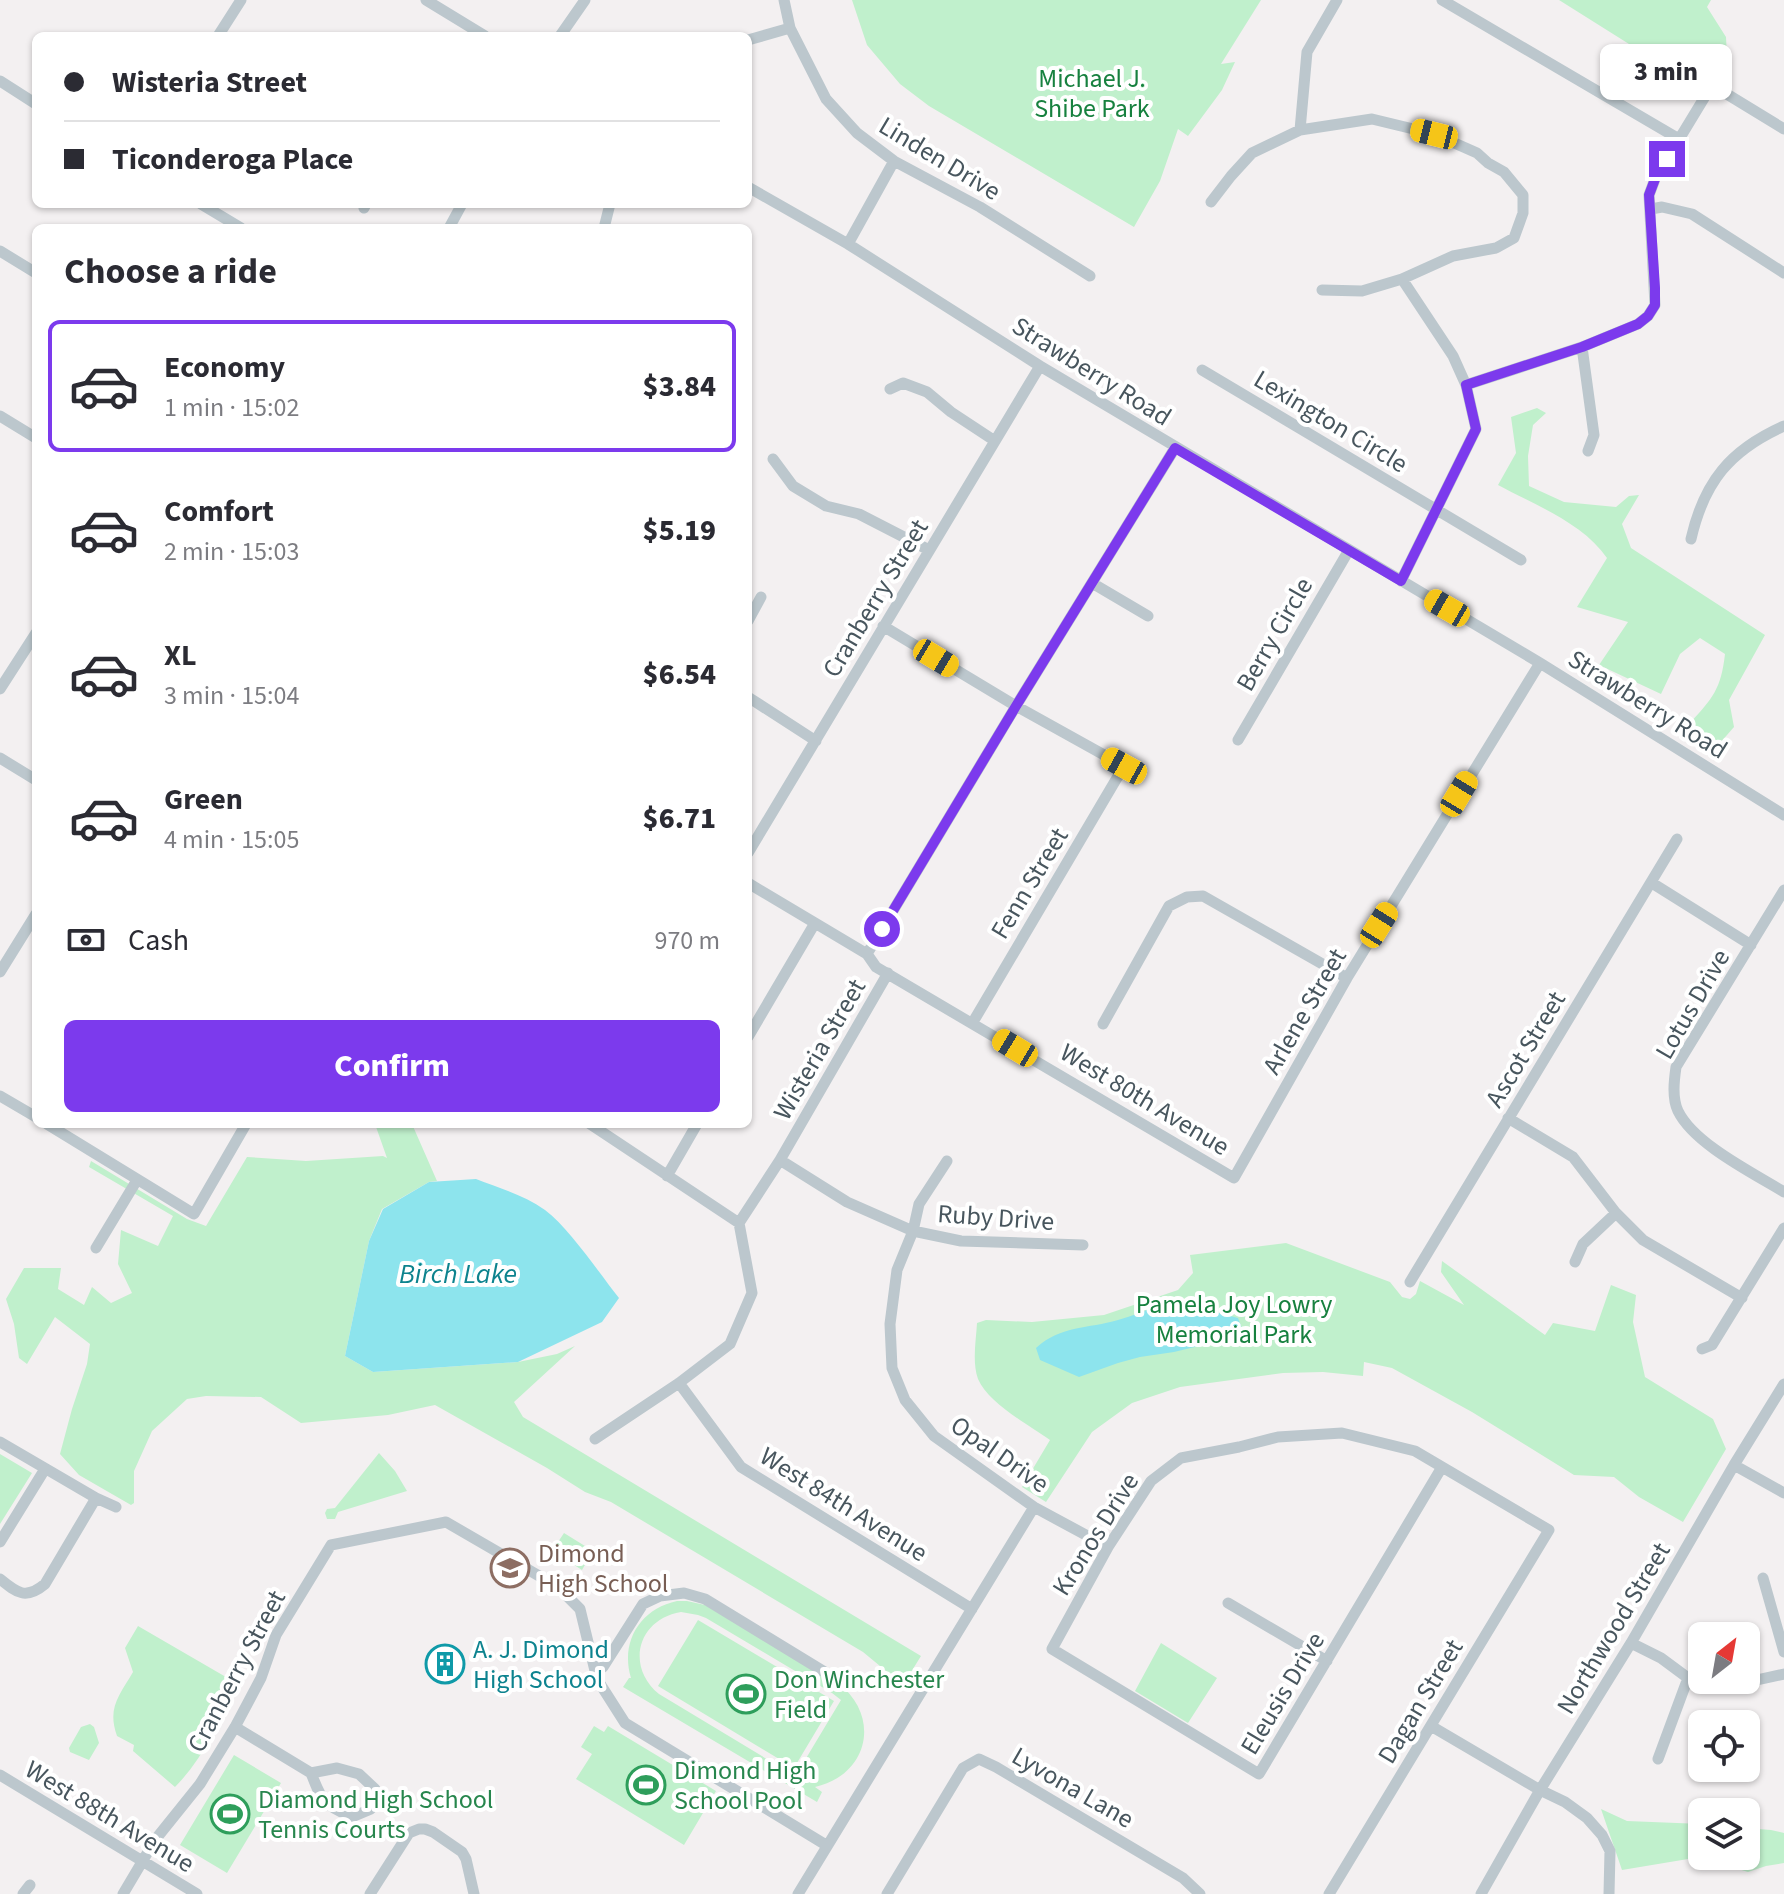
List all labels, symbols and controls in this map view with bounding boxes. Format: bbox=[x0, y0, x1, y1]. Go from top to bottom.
callout: 3 min bbox=[1601, 43, 1733, 99]
text: 3 min bbox=[1634, 53, 1698, 90]
park label: Michael J. Shibe Park bbox=[1034, 60, 1150, 127]
text: Wisteria Street bbox=[112, 61, 307, 104]
street label: Linden Drive bbox=[872, 107, 1008, 209]
car bbox=[1408, 117, 1460, 151]
text: Ticonderoga Place bbox=[112, 138, 353, 181]
route end bbox=[1649, 141, 1685, 177]
text: Choose a ride bbox=[64, 246, 277, 297]
street label: Strawberry Road bbox=[1005, 308, 1178, 435]
text: Economy bbox=[164, 346, 285, 389]
icon: car bbox=[68, 350, 140, 422]
street label: Lexington Circle bbox=[1247, 361, 1415, 482]
text: $3.84 bbox=[643, 365, 716, 408]
text: 1 min · 15:02 bbox=[164, 389, 299, 426]
text: Comfort bbox=[164, 490, 274, 533]
icon: car bbox=[68, 494, 140, 566]
text: $5.19 bbox=[643, 509, 716, 552]
street label: Cranberry Street bbox=[813, 512, 937, 685]
text: 2 min · 15:03 bbox=[164, 533, 299, 570]
street label: Berry Circle bbox=[1227, 571, 1322, 698]
car bbox=[1420, 586, 1474, 630]
text: XL bbox=[164, 634, 197, 677]
car bbox=[909, 635, 963, 681]
icon: car bbox=[68, 638, 140, 710]
street label: Strawberry Road bbox=[1561, 641, 1734, 768]
text: $6.54 bbox=[643, 653, 716, 696]
text: 3 min · 15:04 bbox=[164, 677, 299, 714]
car bbox=[1097, 744, 1151, 788]
car bbox=[1436, 767, 1482, 821]
text: Green bbox=[164, 778, 243, 821]
icon: car bbox=[68, 782, 140, 854]
text: $6.71 bbox=[643, 797, 716, 840]
street label: Fenn Street bbox=[982, 820, 1077, 946]
text: 4 min · 15:05 bbox=[164, 821, 299, 858]
car bbox=[1356, 898, 1402, 952]
route start bbox=[864, 911, 900, 947]
icon: cash bbox=[64, 918, 108, 962]
text: Cash bbox=[128, 919, 189, 962]
text: 970 m bbox=[654, 922, 720, 959]
street label: Arlene Street bbox=[1253, 941, 1356, 1081]
street label: Lotus Drive bbox=[1646, 942, 1739, 1066]
street label: Wisteria Street bbox=[764, 972, 875, 1127]
street label: Ascot Street bbox=[1476, 984, 1575, 1114]
button: Confirm bbox=[64, 1020, 720, 1112]
car bbox=[988, 1025, 1042, 1071]
street label: West 80th Avenue bbox=[1053, 1034, 1236, 1165]
street label: Ruby Drive bbox=[936, 1195, 1056, 1240]
water label: Birch Lake bbox=[399, 1254, 517, 1294]
park label: Pamela Joy Lowry Memorial Park bbox=[1136, 1286, 1332, 1353]
street label: Opal Drive bbox=[943, 1407, 1056, 1502]
street label: West 84th Avenue bbox=[753, 1438, 935, 1571]
street label: Kronos Drive bbox=[1043, 1466, 1148, 1603]
place label: Dimond High School bbox=[538, 1535, 669, 1602]
street label: Northwood Street bbox=[1548, 1535, 1679, 1721]
school or university icon: Dimond High School bbox=[489, 1547, 531, 1589]
street label: Cranberry Street bbox=[178, 1583, 295, 1759]
north arrow bbox=[1688, 1622, 1760, 1694]
map controls bbox=[1688, 1622, 1760, 1870]
street label: Eleusis Drive bbox=[1231, 1625, 1334, 1762]
place label: A. J. Dimond High School bbox=[473, 1631, 609, 1698]
street label: Dagan Street bbox=[1369, 1632, 1472, 1771]
building icon: A. J. Dimond High School bbox=[424, 1643, 466, 1685]
place label: Don Winchester Field bbox=[774, 1661, 945, 1728]
sports icon: Don Winchester Field bbox=[725, 1673, 767, 1715]
button: locate bbox=[1688, 1710, 1760, 1782]
street label: Lyvona Lane bbox=[1005, 1738, 1141, 1837]
street label: West 88th Avenue bbox=[18, 1751, 201, 1882]
place label: Dimond High School Pool bbox=[674, 1752, 816, 1819]
sports icon: Dimond High School Pool bbox=[625, 1764, 667, 1806]
place label: Diamond High School Tennis Courts bbox=[258, 1781, 493, 1848]
sports icon: Diamond High School Tennis Courts bbox=[209, 1793, 251, 1835]
button: layers bbox=[1688, 1798, 1760, 1870]

